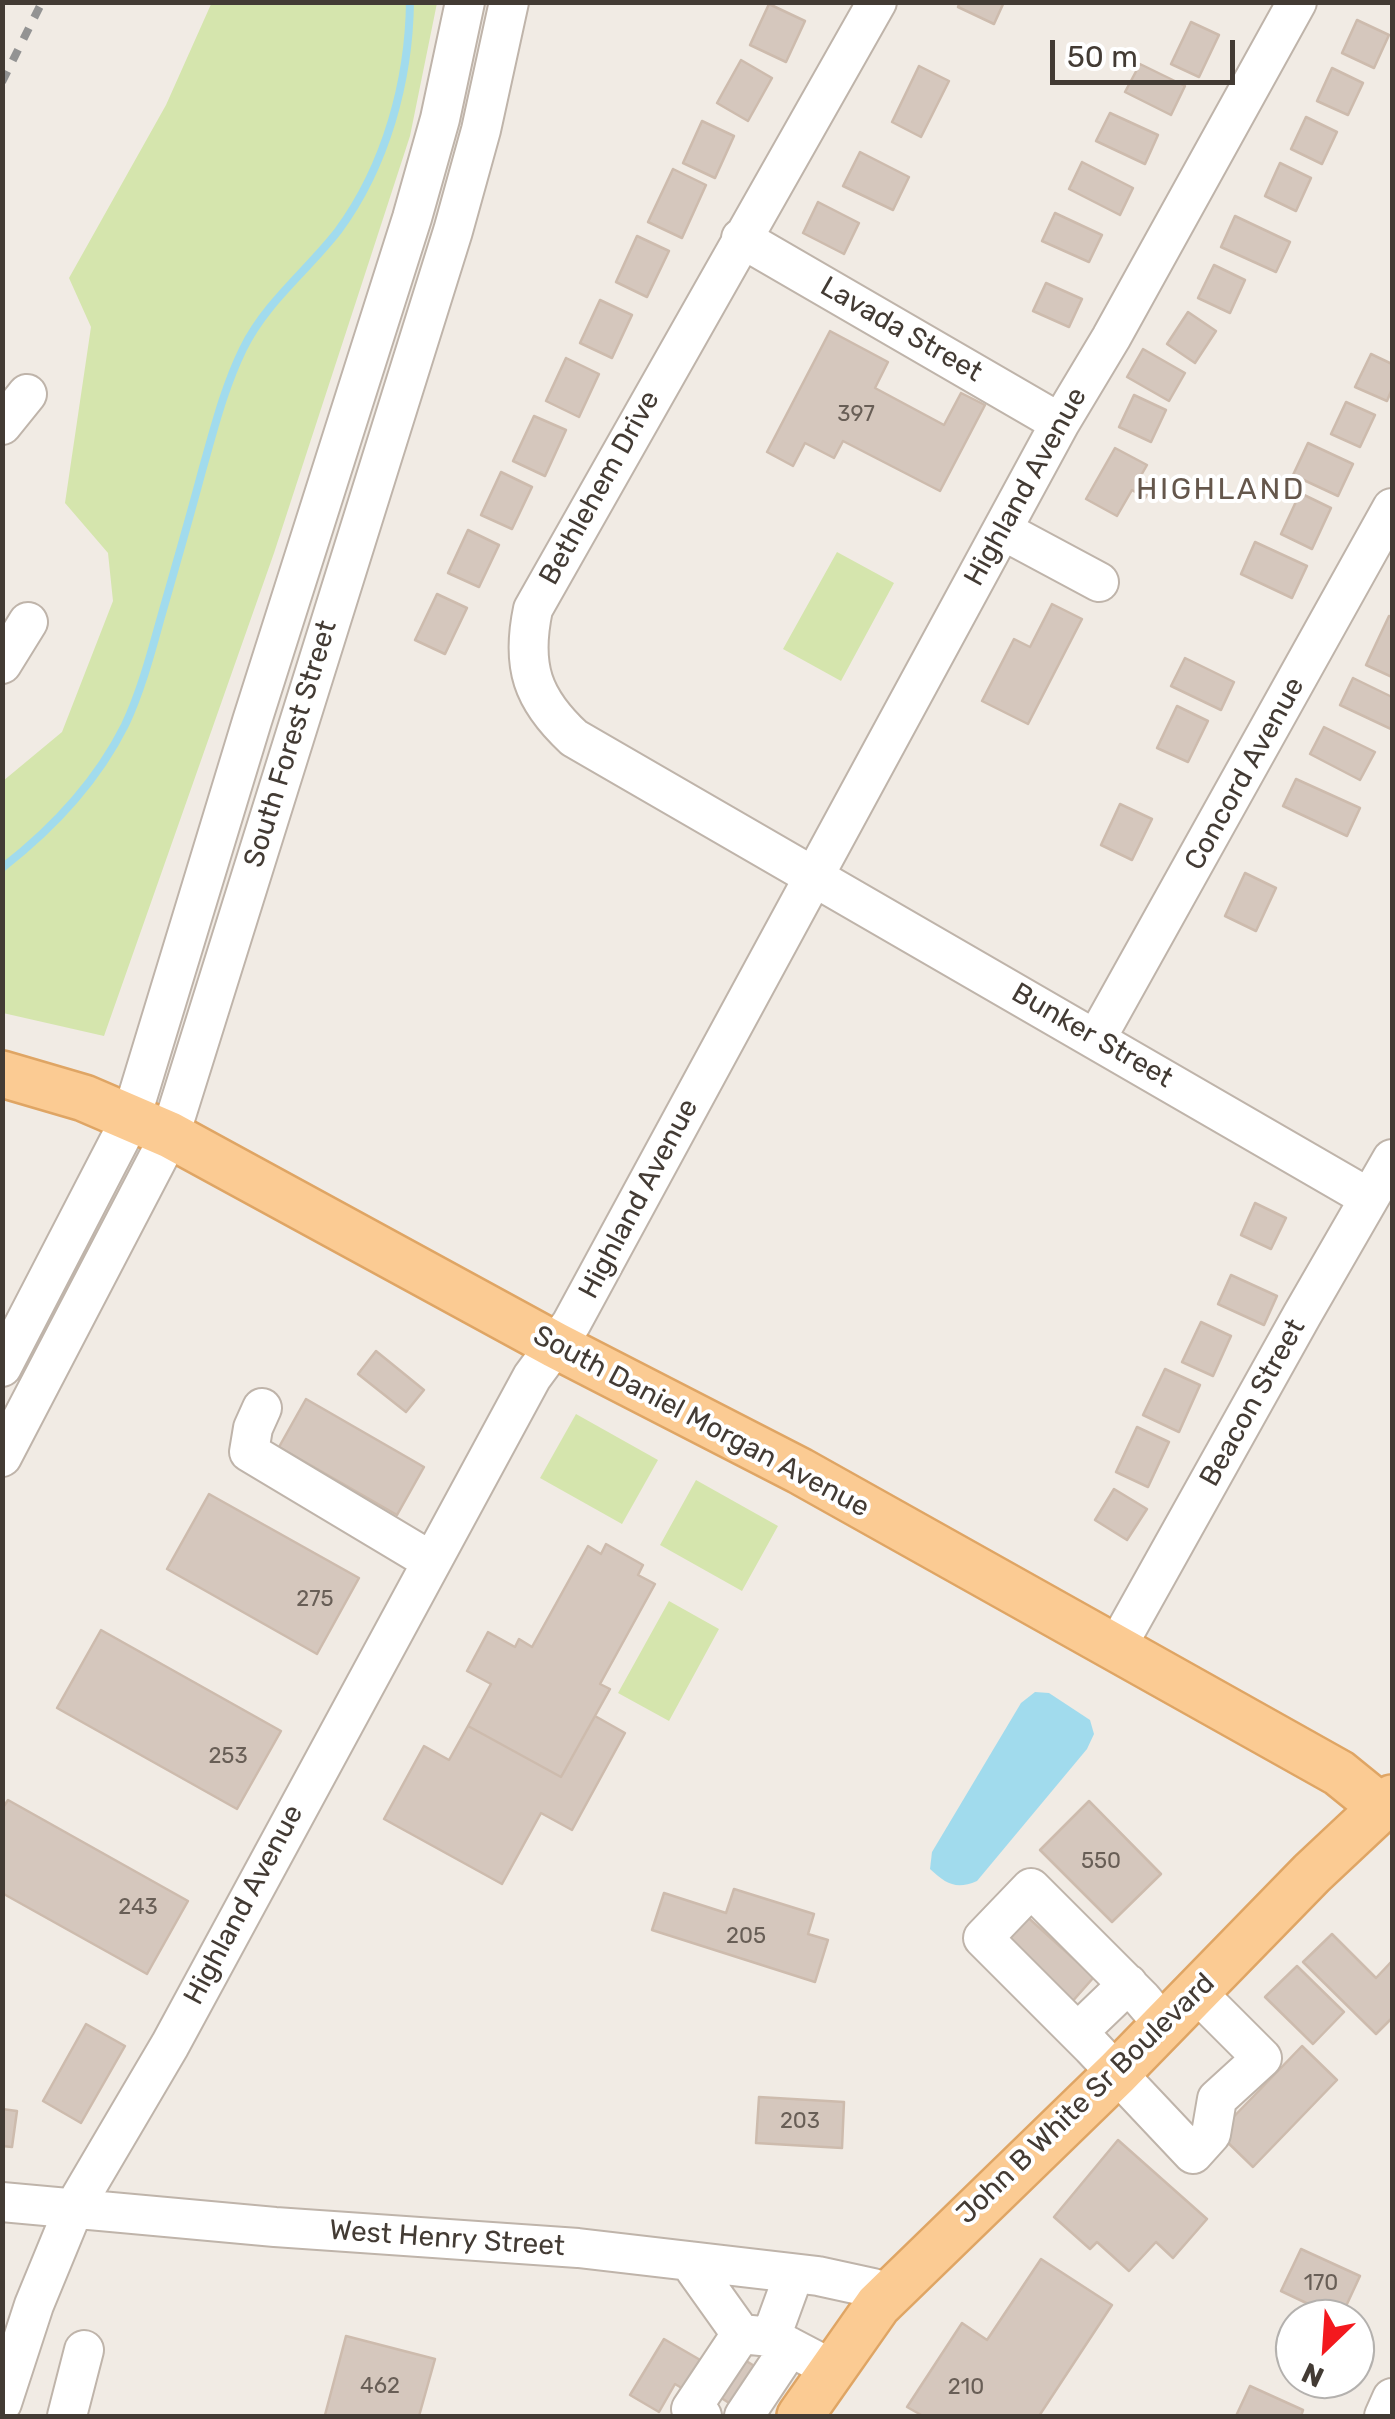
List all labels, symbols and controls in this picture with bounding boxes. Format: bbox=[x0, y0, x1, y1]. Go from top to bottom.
scale bar bbox=[1055, 20, 1240, 82]
text: 50 m bbox=[1067, 39, 1138, 75]
street label: Lavada Street bbox=[814, 270, 988, 390]
street label: Highland Avenue bbox=[958, 382, 1094, 592]
street label: Bethlehem Drive bbox=[533, 385, 667, 591]
house number: 397 bbox=[837, 402, 875, 428]
district label: HIGHLAND bbox=[1136, 472, 1306, 508]
street label: South Forest Street bbox=[237, 617, 345, 871]
street label: Concord Avenue bbox=[1178, 672, 1312, 876]
street label: Bunker Street bbox=[1005, 976, 1179, 1096]
street label: Highland Avenue bbox=[572, 1093, 706, 1305]
street label: Beacon Street bbox=[1193, 1313, 1313, 1493]
street label: South Daniel Morgan Avenue bbox=[527, 1319, 875, 1525]
house number: 275 bbox=[296, 1587, 334, 1613]
house number: 253 bbox=[208, 1744, 248, 1770]
street label: Highland Avenue bbox=[177, 1799, 311, 2011]
house number: 550 bbox=[1081, 1849, 1121, 1875]
house number: 243 bbox=[118, 1895, 158, 1921]
house number: 205 bbox=[726, 1924, 766, 1950]
street label: John B White Sr Boulevard bbox=[950, 1967, 1222, 2231]
house number: 203 bbox=[780, 2109, 820, 2135]
street label: West Henry Street bbox=[328, 2214, 566, 2264]
house number: 170 bbox=[1304, 2271, 1338, 2297]
north arrow bbox=[1275, 2299, 1375, 2399]
text: N bbox=[1297, 2356, 1329, 2394]
house number: 462 bbox=[360, 2374, 400, 2400]
house number: 210 bbox=[948, 2375, 984, 2401]

